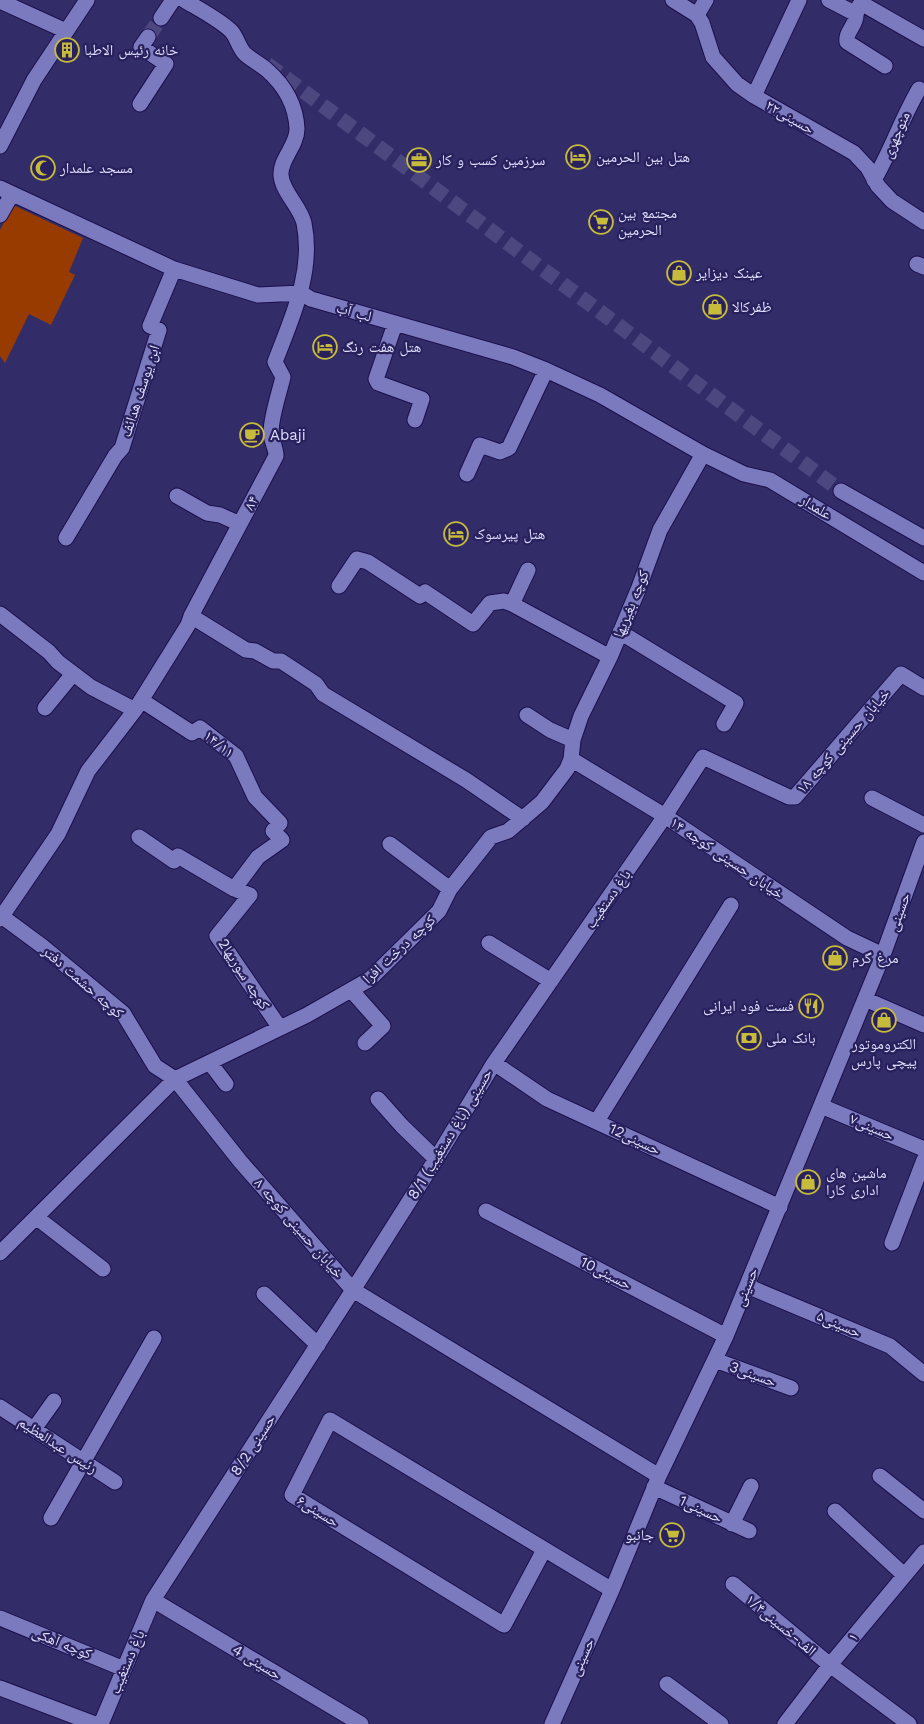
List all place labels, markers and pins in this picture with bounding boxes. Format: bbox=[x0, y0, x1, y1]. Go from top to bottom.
building icon: خانه رئیس الاطبا bbox=[54, 37, 80, 63]
place label: خانه رئیس الاطبا bbox=[84, 41, 179, 60]
hotel icon: هتل بین‌ الحرمین bbox=[565, 144, 591, 170]
office icon: سرزمین کسب و کار bbox=[406, 147, 432, 173]
place label: هتل بین‌ الحرمین bbox=[596, 148, 690, 167]
place label: سرزمین کسب و کار bbox=[435, 151, 545, 170]
mosque icon: مسجد علمدار bbox=[30, 155, 56, 181]
place label: مسجد علمدار bbox=[59, 159, 133, 177]
place label: مجتمع بین الحرمین bbox=[618, 204, 677, 240]
supermarket icon: مجتمع بین الحرمین bbox=[588, 209, 614, 235]
shop icon: عینک دیزایر bbox=[666, 260, 692, 286]
place label: عینک دیزایر bbox=[695, 264, 763, 282]
shop icon: ظفرکالا bbox=[702, 294, 728, 320]
place label: ظفرکالا bbox=[732, 298, 772, 316]
hotel icon: هتل هفت رنگ bbox=[312, 334, 338, 360]
place label: هتل هفت رنگ bbox=[342, 338, 421, 357]
cafe icon: Abaji bbox=[239, 422, 265, 448]
place label: Abaji bbox=[270, 426, 306, 444]
hotel icon: هتل پیرسوک bbox=[443, 521, 469, 547]
place label: هتل پیرسوک bbox=[474, 525, 545, 544]
shop icon: مرغ گرم bbox=[822, 945, 848, 971]
place label: مرغ گرم bbox=[852, 949, 899, 968]
restaurant icon: فست فود ایرانی bbox=[798, 993, 824, 1019]
place label: فست فود ایرانی bbox=[703, 997, 794, 1016]
shop icon: الکتروموتور پیچی پارس bbox=[871, 1007, 897, 1033]
bank icon: بانک ملی bbox=[736, 1025, 762, 1051]
place label: بانک ملی bbox=[766, 1029, 816, 1048]
place label: الکتروموتور پیچی پارس bbox=[851, 1035, 917, 1071]
place label: ماشین های اداری کارا bbox=[826, 1164, 887, 1200]
shop icon: ماشین های اداری کارا bbox=[795, 1169, 821, 1195]
supermarket icon: جانبو bbox=[659, 1522, 685, 1548]
place label: جانبو bbox=[625, 1526, 654, 1544]

